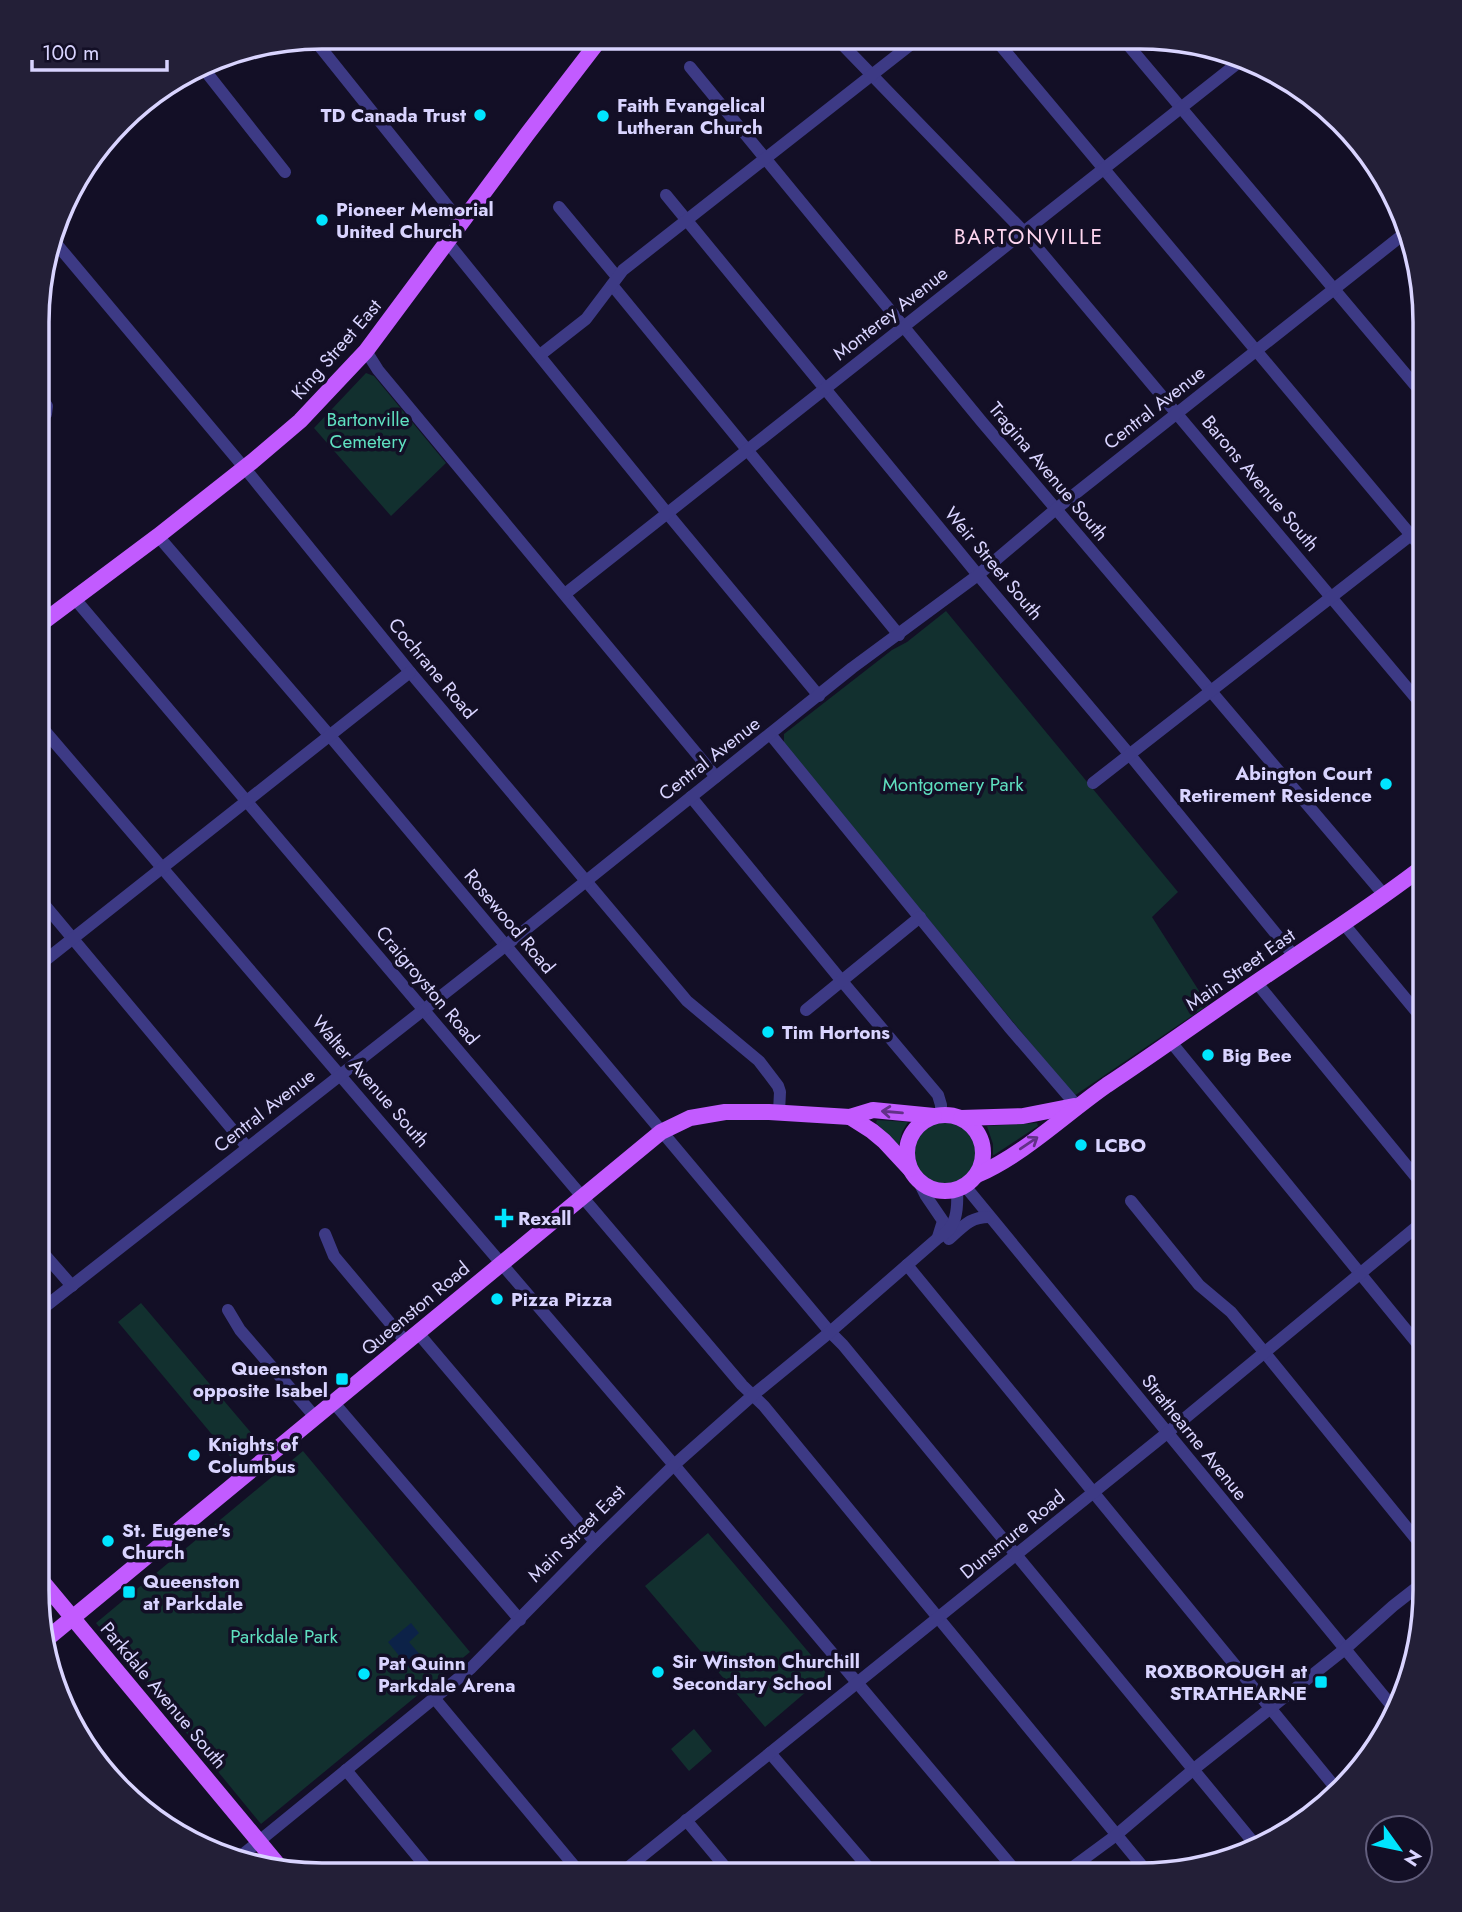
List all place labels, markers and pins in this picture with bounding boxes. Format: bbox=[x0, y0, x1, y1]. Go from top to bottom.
place label: Faith Evangelical Lutheran Church bbox=[617, 92, 765, 141]
place label: TD Canada Trust bbox=[321, 102, 466, 129]
marker: TD Canada Trust bbox=[472, 107, 488, 123]
marker: Faith Evangelical Lutheran Church bbox=[595, 108, 611, 124]
place label: Pioneer Memorial United Church bbox=[336, 196, 494, 245]
marker: Pioneer Memorial United Church bbox=[314, 212, 330, 228]
place label: Abington Court Retirement Residence bbox=[1179, 760, 1372, 809]
marker: Abington Court Retirement Residence bbox=[1378, 776, 1394, 792]
place label: Tim Hortons bbox=[782, 1019, 890, 1046]
marker: Tim Hortons bbox=[760, 1024, 776, 1040]
place label: Big Bee bbox=[1222, 1042, 1292, 1069]
marker: Big Bee bbox=[1200, 1047, 1216, 1063]
place label: LCBO bbox=[1095, 1132, 1146, 1159]
marker: LCBO bbox=[1073, 1137, 1089, 1153]
place label: Rexall bbox=[518, 1205, 572, 1232]
marker: Rexall bbox=[496, 1210, 512, 1226]
place label: Pizza Pizza bbox=[511, 1286, 612, 1313]
marker: Pizza Pizza bbox=[489, 1291, 505, 1307]
place label: Queenston opposite Isabel bbox=[193, 1355, 328, 1404]
marker: Queenston opposite Isabel bbox=[334, 1371, 350, 1387]
place label: Knights of Columbus bbox=[208, 1431, 299, 1480]
marker: Knights of Columbus bbox=[186, 1447, 202, 1463]
place label: St. Eugene's Church bbox=[122, 1517, 231, 1566]
marker: St. Eugene's Church bbox=[100, 1533, 116, 1549]
place label: Queenston at Parkdale bbox=[143, 1568, 243, 1617]
marker: Queenston at Parkdale bbox=[121, 1584, 137, 1600]
place label: Sir Winston Churchill Secondary School bbox=[672, 1648, 860, 1697]
place label: Pat Quinn Parkdale Arena bbox=[378, 1650, 516, 1699]
place label: ROXBOROUGH at STRATHEARNE bbox=[1145, 1658, 1307, 1707]
marker: Sir Winston Churchill Secondary School bbox=[650, 1664, 666, 1680]
marker: Pat Quinn Parkdale Arena bbox=[356, 1666, 372, 1682]
marker: ROXBOROUGH at STRATHEARNE bbox=[1313, 1674, 1329, 1690]

